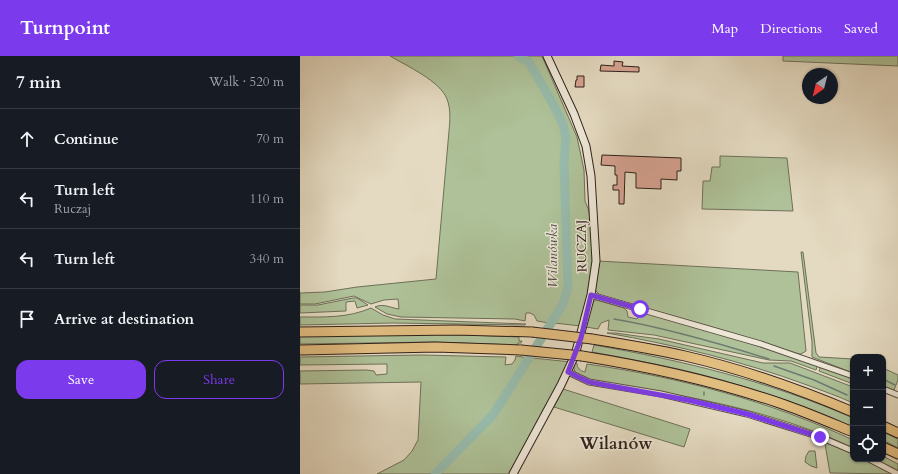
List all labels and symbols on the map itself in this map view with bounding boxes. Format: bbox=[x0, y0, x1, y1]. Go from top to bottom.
north arrow bbox=[802, 68, 838, 104]
street label: RUCZAJ bbox=[573, 220, 591, 272]
water label: Wilanówka bbox=[543, 224, 562, 288]
route start bbox=[631, 300, 649, 318]
route end bbox=[811, 428, 829, 446]
district label: Wilanów bbox=[578, 432, 653, 455]

